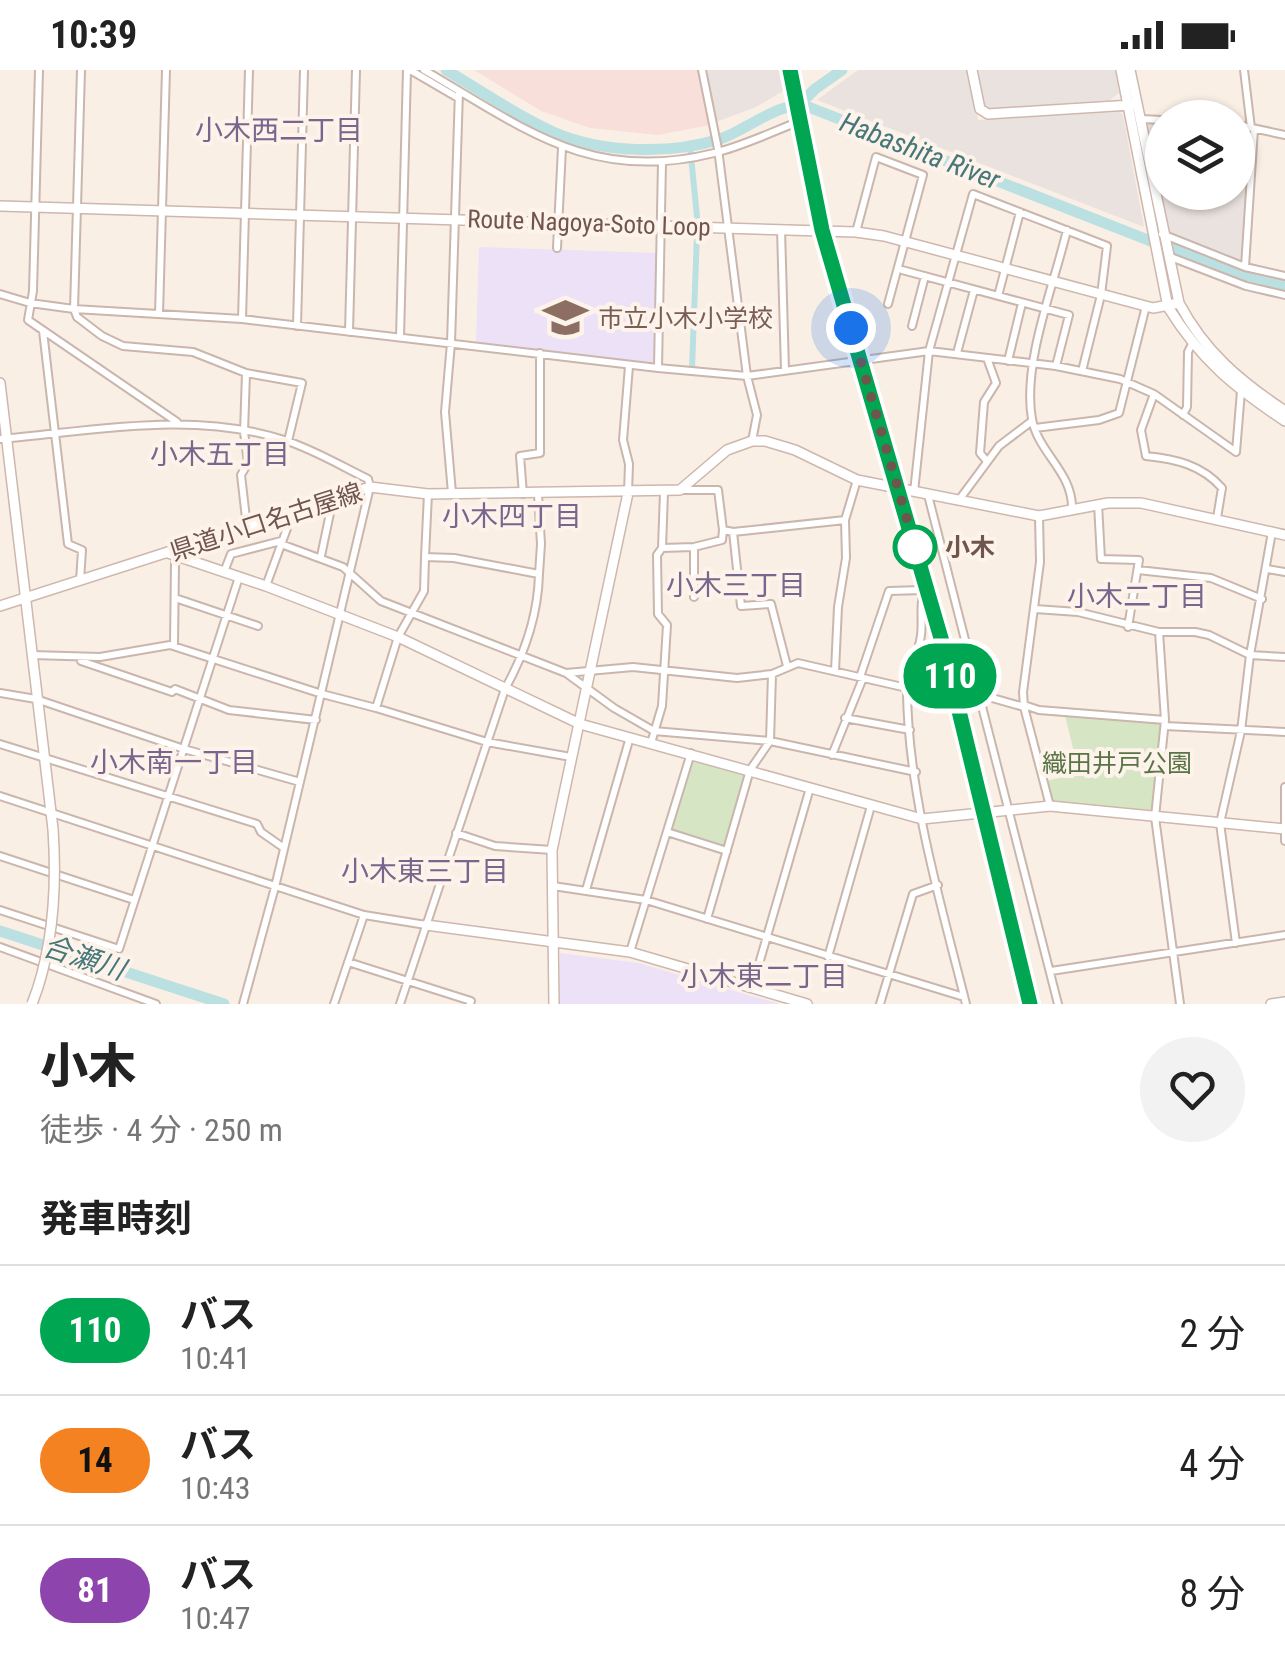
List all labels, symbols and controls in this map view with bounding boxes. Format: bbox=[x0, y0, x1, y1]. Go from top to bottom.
text: 10:39 bbox=[50, 13, 137, 57]
map controls bbox=[1145, 100, 1255, 210]
button: layers bbox=[1145, 100, 1255, 210]
water label: Habashita River bbox=[835, 105, 1005, 197]
district label: 小木西二丁目 bbox=[195, 114, 363, 147]
street label: Route Nagoya-Soto Loop bbox=[467, 204, 711, 242]
school or university icon: 市立小木小学校 bbox=[541, 294, 589, 342]
your location bbox=[826, 303, 876, 353]
place label: 市立小木小学校 bbox=[598, 304, 773, 333]
district label: 小木五丁目 bbox=[150, 438, 290, 471]
street label: 県道小口名古屋線 bbox=[166, 477, 366, 567]
district label: 小木四丁目 bbox=[442, 500, 582, 533]
marker: 小木 bbox=[894, 526, 936, 568]
place label: 小木 bbox=[945, 533, 995, 562]
district label: 小木三丁目 bbox=[666, 569, 806, 602]
district label: 小木二丁目 bbox=[1067, 580, 1207, 613]
line badge: 110 bbox=[892, 644, 1008, 708]
text: 110 bbox=[923, 656, 977, 697]
district label: 小木南一丁目 bbox=[90, 746, 258, 779]
park label: 織田井戸公園 bbox=[1042, 749, 1192, 778]
district label: 小木東三丁目 bbox=[341, 855, 509, 888]
water label: 合瀬川 bbox=[39, 929, 132, 988]
district label: 小木東二丁目 bbox=[680, 960, 848, 993]
button: heart bbox=[1140, 1037, 1245, 1142]
text: 小木 bbox=[40, 1038, 136, 1095]
text: 徒歩 · 4 分 · 250 m bbox=[40, 1111, 283, 1149]
text: 発車時刻 bbox=[40, 1197, 192, 1241]
text: バス bbox=[180, 1293, 256, 1337]
text: 110 bbox=[68, 1310, 122, 1351]
text: 2 分 bbox=[1180, 1312, 1245, 1356]
text: 10:41 bbox=[180, 1339, 251, 1377]
text: バス bbox=[180, 1423, 256, 1467]
text: 14 bbox=[77, 1440, 113, 1481]
text: 4 分 bbox=[1180, 1442, 1245, 1486]
text: 10:43 bbox=[180, 1469, 251, 1507]
text: バス bbox=[180, 1553, 256, 1597]
text: 81 bbox=[77, 1570, 113, 1611]
text: 8 分 bbox=[1180, 1572, 1245, 1616]
text: 10:47 bbox=[180, 1599, 251, 1637]

